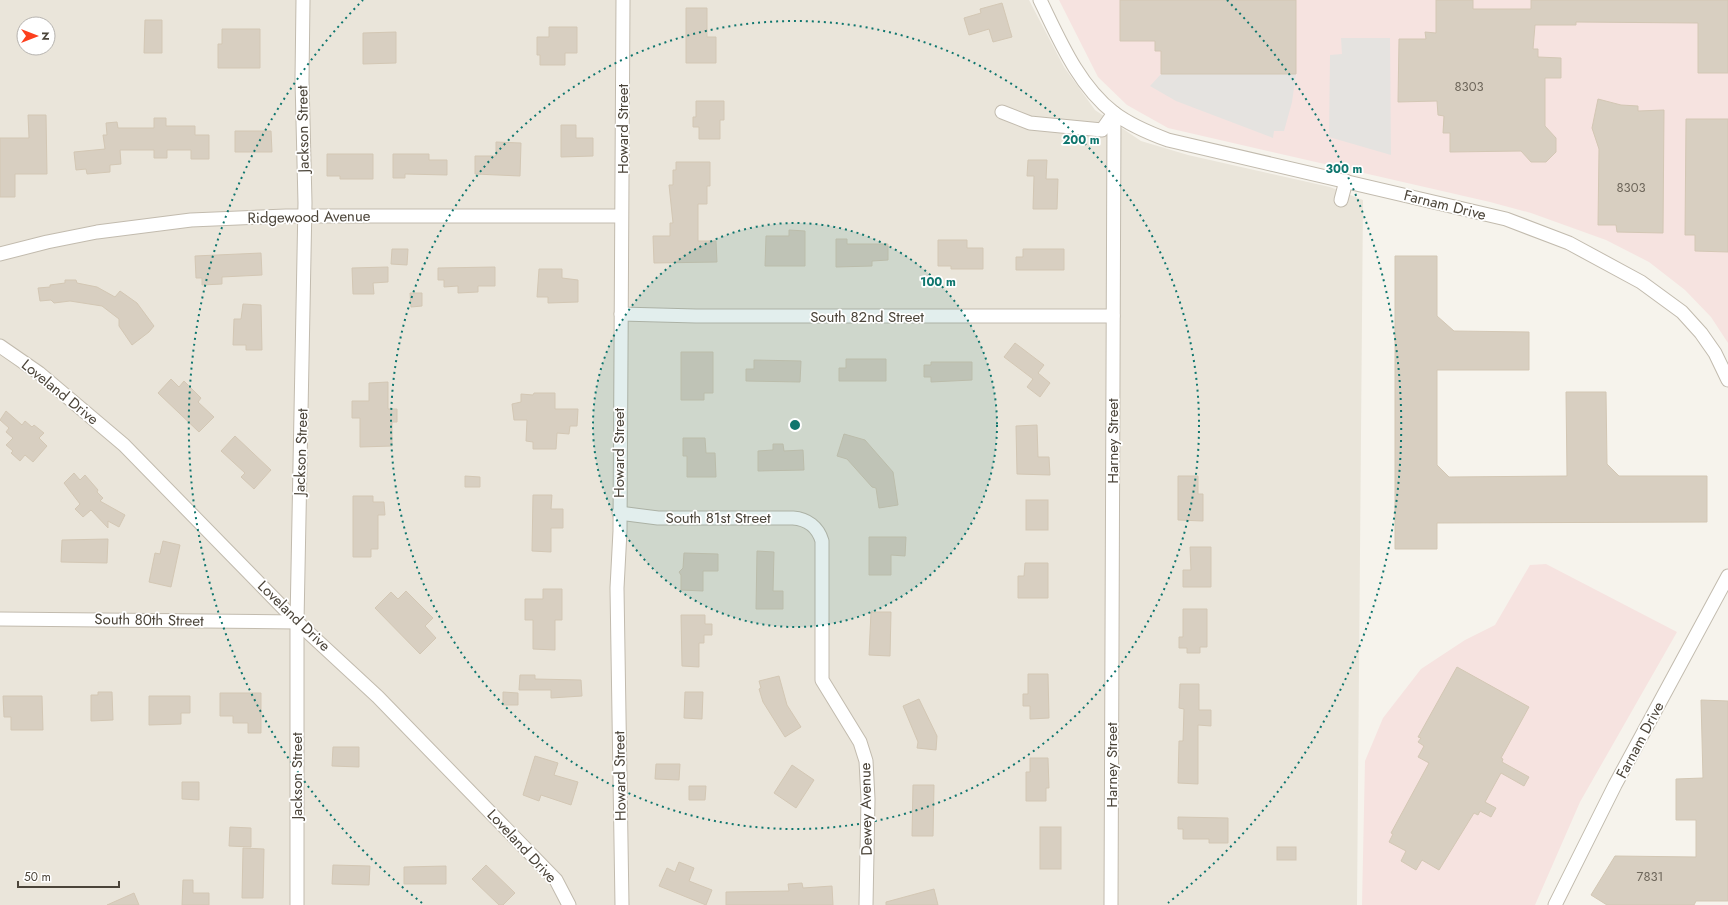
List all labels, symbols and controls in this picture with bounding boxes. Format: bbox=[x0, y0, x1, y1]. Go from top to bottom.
north arrow bbox=[16, 16, 56, 56]
text: N bbox=[38, 32, 54, 40]
house number: 8303 bbox=[1454, 77, 1484, 96]
street label: Howard Street bbox=[612, 84, 634, 174]
street label: Jackson Street bbox=[291, 85, 315, 175]
text: 200 m bbox=[1062, 131, 1100, 149]
text: 300 m bbox=[1326, 160, 1363, 178]
house number: 8303 bbox=[1616, 178, 1646, 197]
street label: Farnam Drive bbox=[1402, 184, 1489, 226]
street label: Ridgewood Avenue bbox=[247, 205, 371, 229]
text: 100 m bbox=[920, 273, 956, 291]
street label: South 82nd Street bbox=[810, 306, 924, 328]
street label: Loveland Drive bbox=[17, 354, 104, 430]
street label: Harney Street bbox=[1102, 398, 1124, 484]
street label: Jackson Street bbox=[288, 408, 314, 498]
street label: Howard Street bbox=[608, 408, 630, 498]
centre of rings bbox=[788, 418, 802, 432]
street label: South 81st Street bbox=[665, 507, 771, 529]
street label: Loveland Drive bbox=[253, 576, 336, 657]
street label: South 80th Street bbox=[94, 608, 204, 632]
street label: Farnam Drive bbox=[1611, 697, 1670, 782]
street label: Harney Street bbox=[1101, 722, 1123, 808]
street label: Howard Street bbox=[608, 730, 632, 821]
street label: Jackson Street bbox=[286, 732, 308, 822]
street label: Dewey Avenue bbox=[854, 762, 878, 856]
street label: Loveland Drive bbox=[482, 804, 562, 888]
scale bar bbox=[18, 863, 119, 889]
house number: 7831 bbox=[1637, 867, 1663, 886]
text: 50 m bbox=[24, 868, 51, 886]

